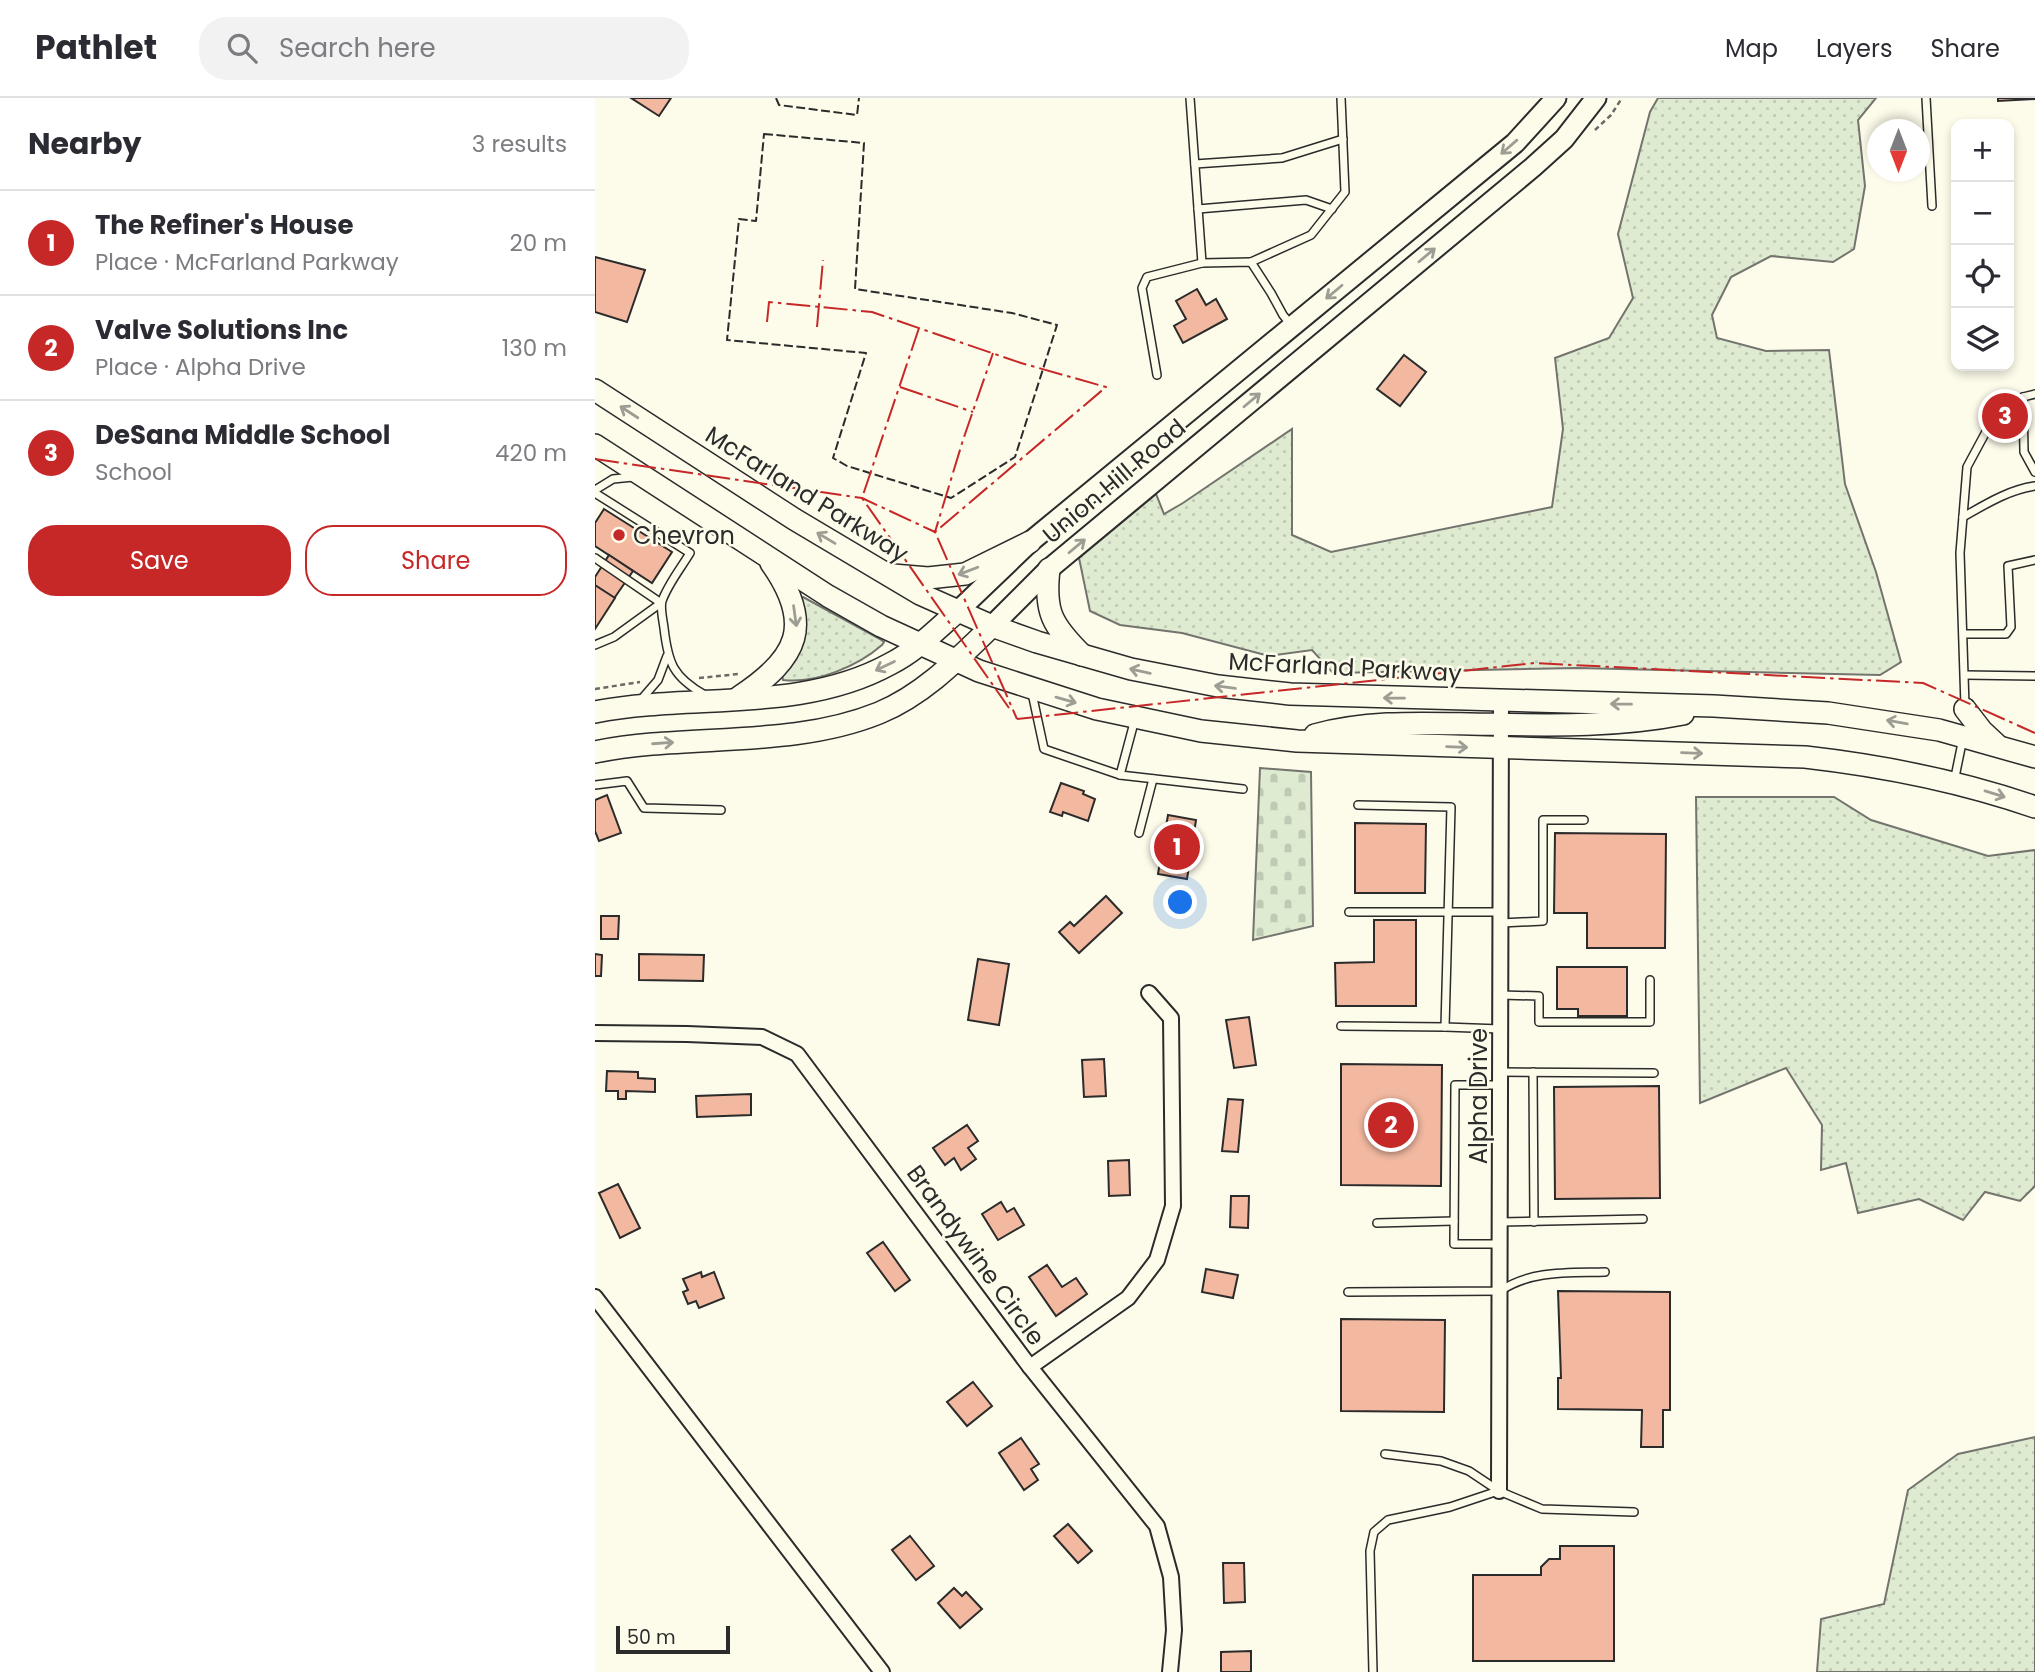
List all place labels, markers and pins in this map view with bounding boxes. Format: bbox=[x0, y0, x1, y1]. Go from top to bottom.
pin: 3 bbox=[1982, 390, 2028, 442]
place label: Chevron bbox=[633, 519, 735, 552]
marker: Chevron bbox=[611, 527, 627, 543]
pin: 1 bbox=[1154, 821, 1200, 873]
pin: 2 bbox=[1368, 1099, 1414, 1151]

